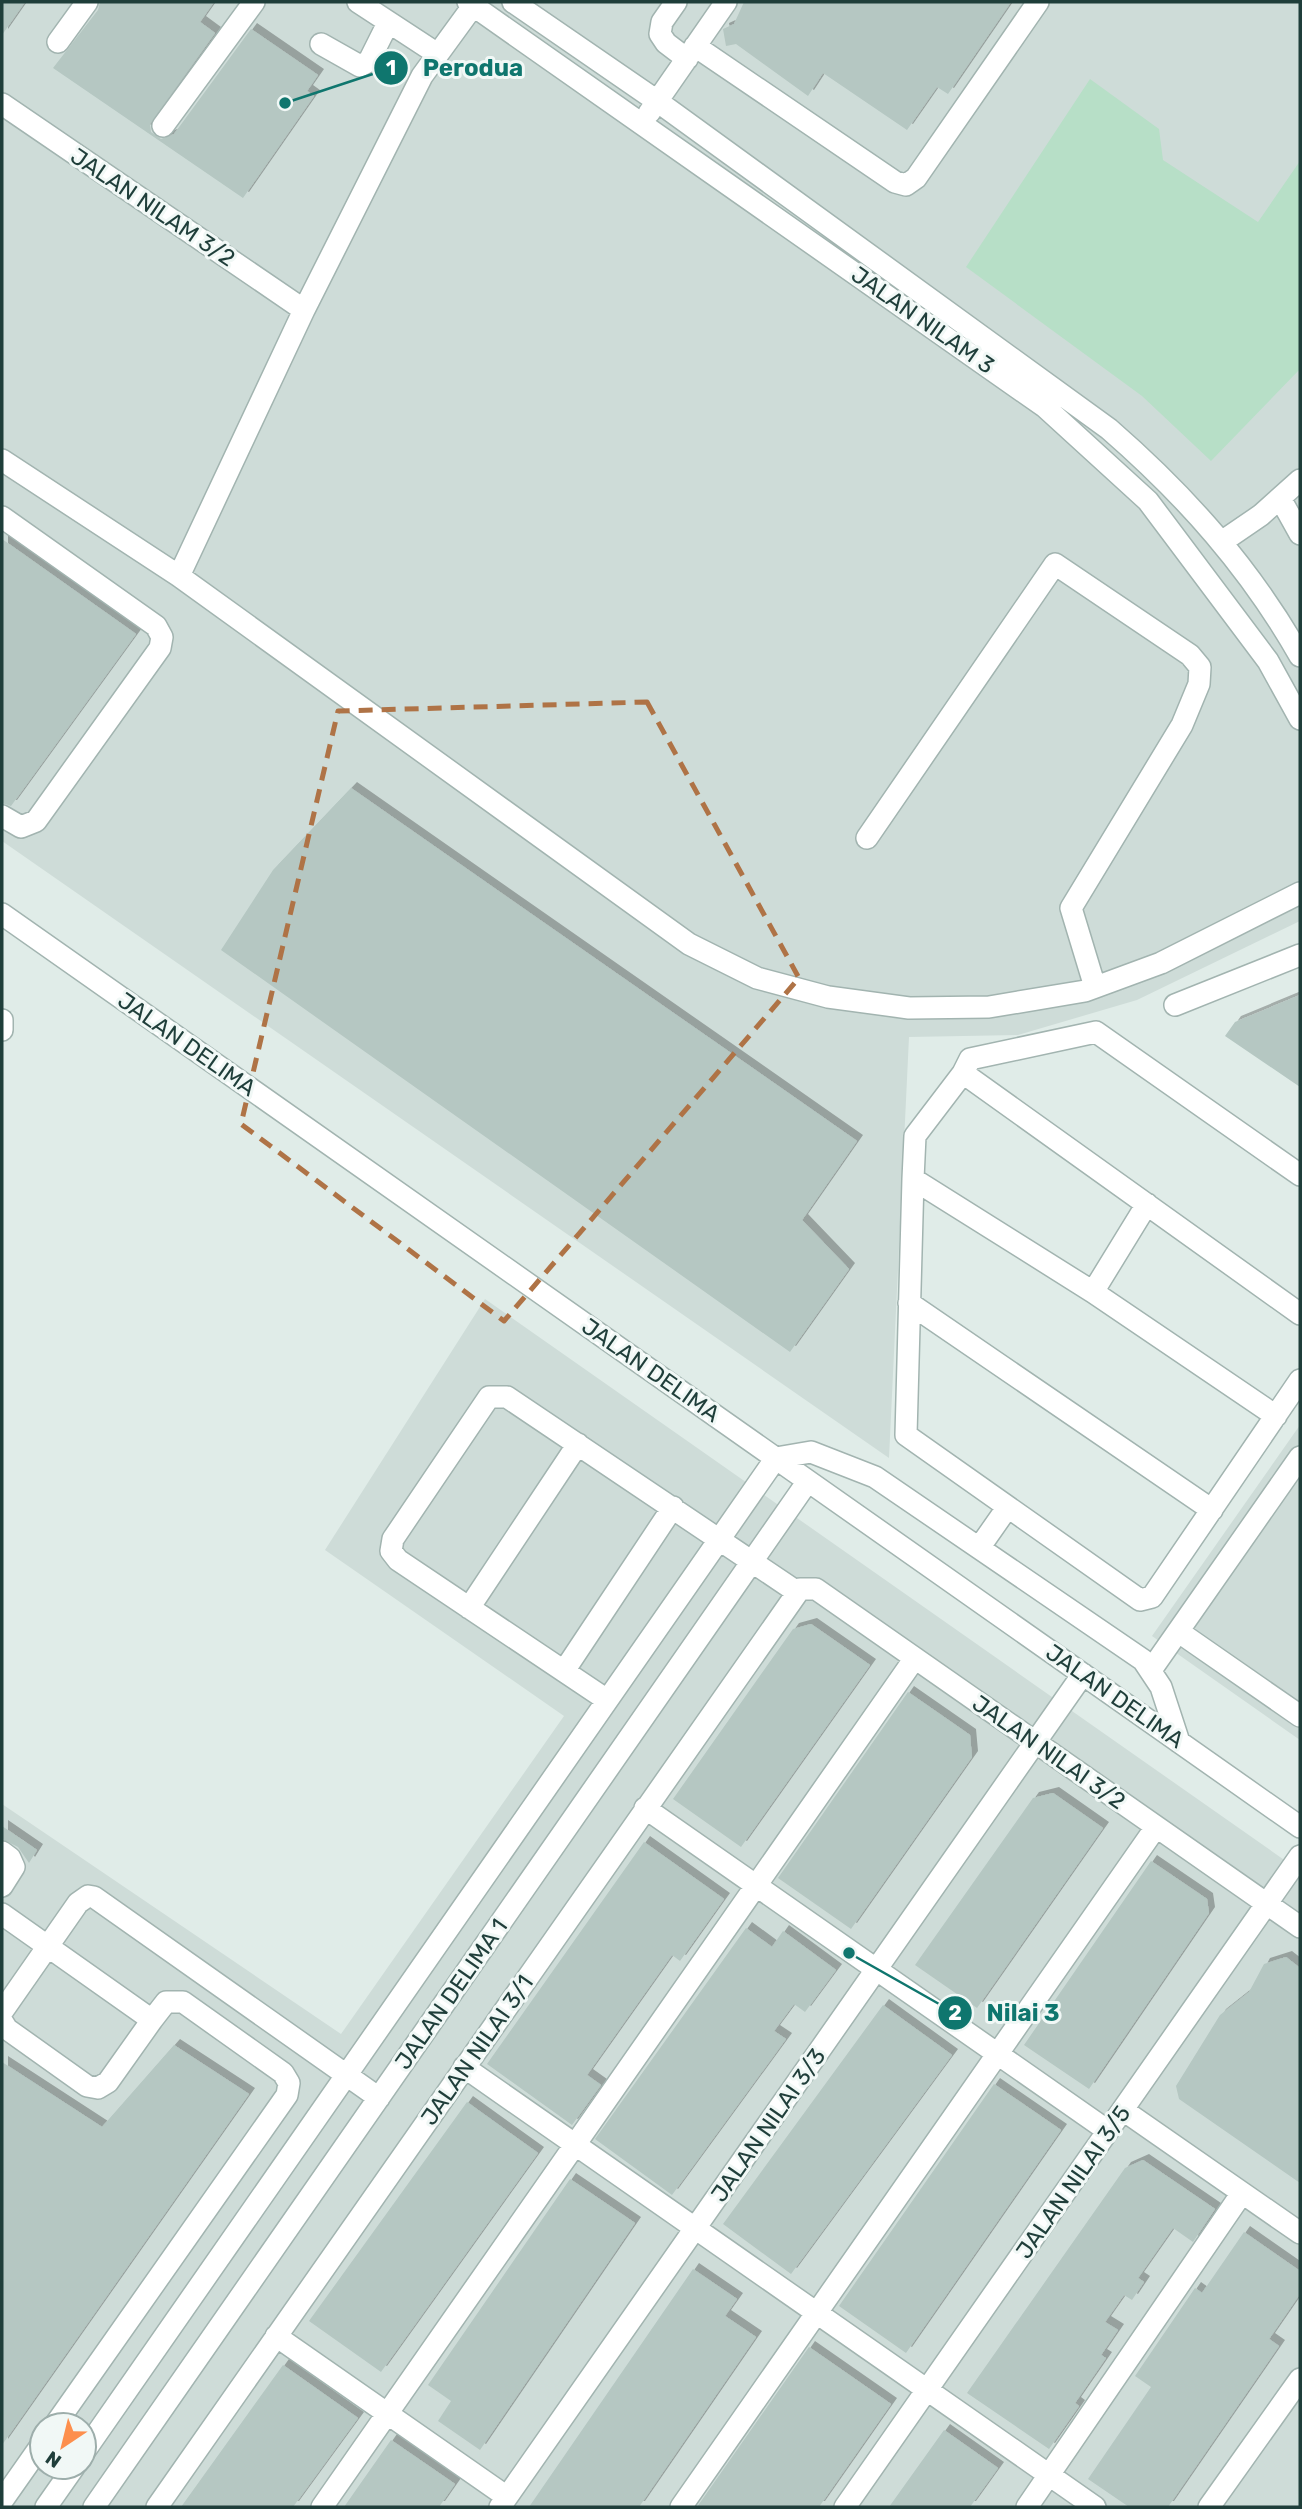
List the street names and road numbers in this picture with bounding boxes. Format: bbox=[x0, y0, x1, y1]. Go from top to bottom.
street label: JALAN NILAM 3/2 bbox=[66, 142, 240, 272]
street label: JALAN NILAM 3 bbox=[846, 260, 1000, 380]
street label: JALAN DELIMA bbox=[112, 986, 262, 1102]
street label: JALAN DELIMA bbox=[576, 1312, 726, 1428]
street label: JALAN DELIMA bbox=[1040, 1638, 1190, 1754]
street label: JALAN NILAI 3/2 bbox=[967, 1689, 1131, 1815]
street label: JALAN DELIMA 1 bbox=[389, 1913, 513, 2075]
street label: JALAN NILAI 3/1 bbox=[415, 1970, 539, 2130]
street label: JALAN NILAI 3/3 bbox=[705, 2043, 831, 2207]
street label: JALAN NILAI 3/5 bbox=[1010, 2100, 1136, 2264]

